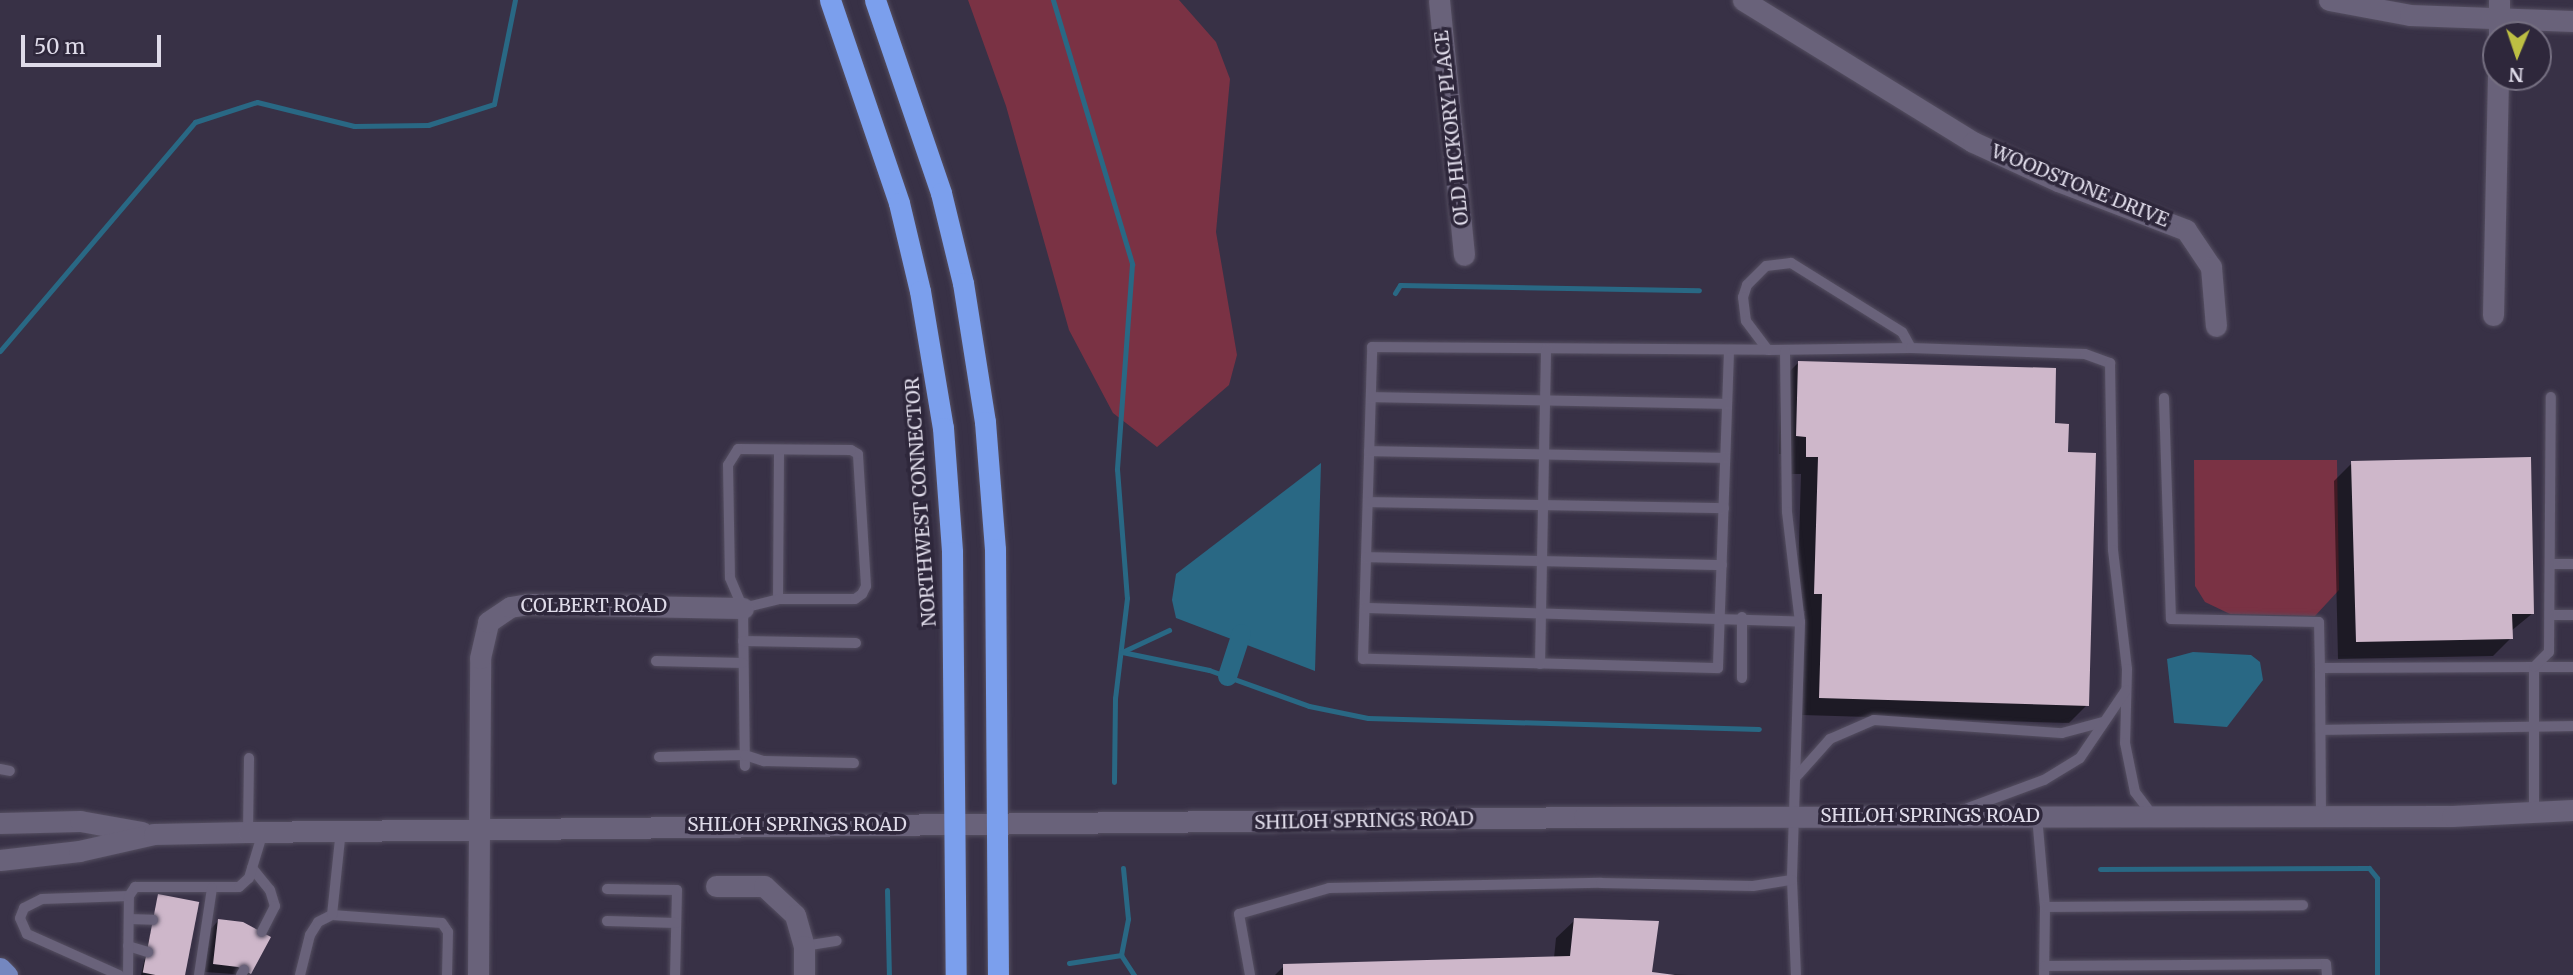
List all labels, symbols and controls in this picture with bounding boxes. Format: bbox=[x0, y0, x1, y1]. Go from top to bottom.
scale bar bbox=[24, 21, 164, 65]
north arrow bbox=[2482, 21, 2552, 91]
street label: OLD HICKORY PLACE bbox=[1430, 29, 1474, 227]
text: 50 m bbox=[34, 33, 85, 60]
text: N bbox=[2508, 63, 2524, 87]
street label: WOODSTONE DRIVE bbox=[1988, 140, 2172, 232]
street label: NORTHWEST CONNECTOR bbox=[901, 377, 941, 627]
street label: COLBERT ROAD bbox=[521, 595, 667, 617]
street label: SHILOH SPRINGS ROAD bbox=[1820, 805, 2040, 827]
street label: SHILOH SPRINGS ROAD bbox=[1254, 808, 1474, 834]
street label: SHILOH SPRINGS ROAD bbox=[687, 814, 907, 836]

